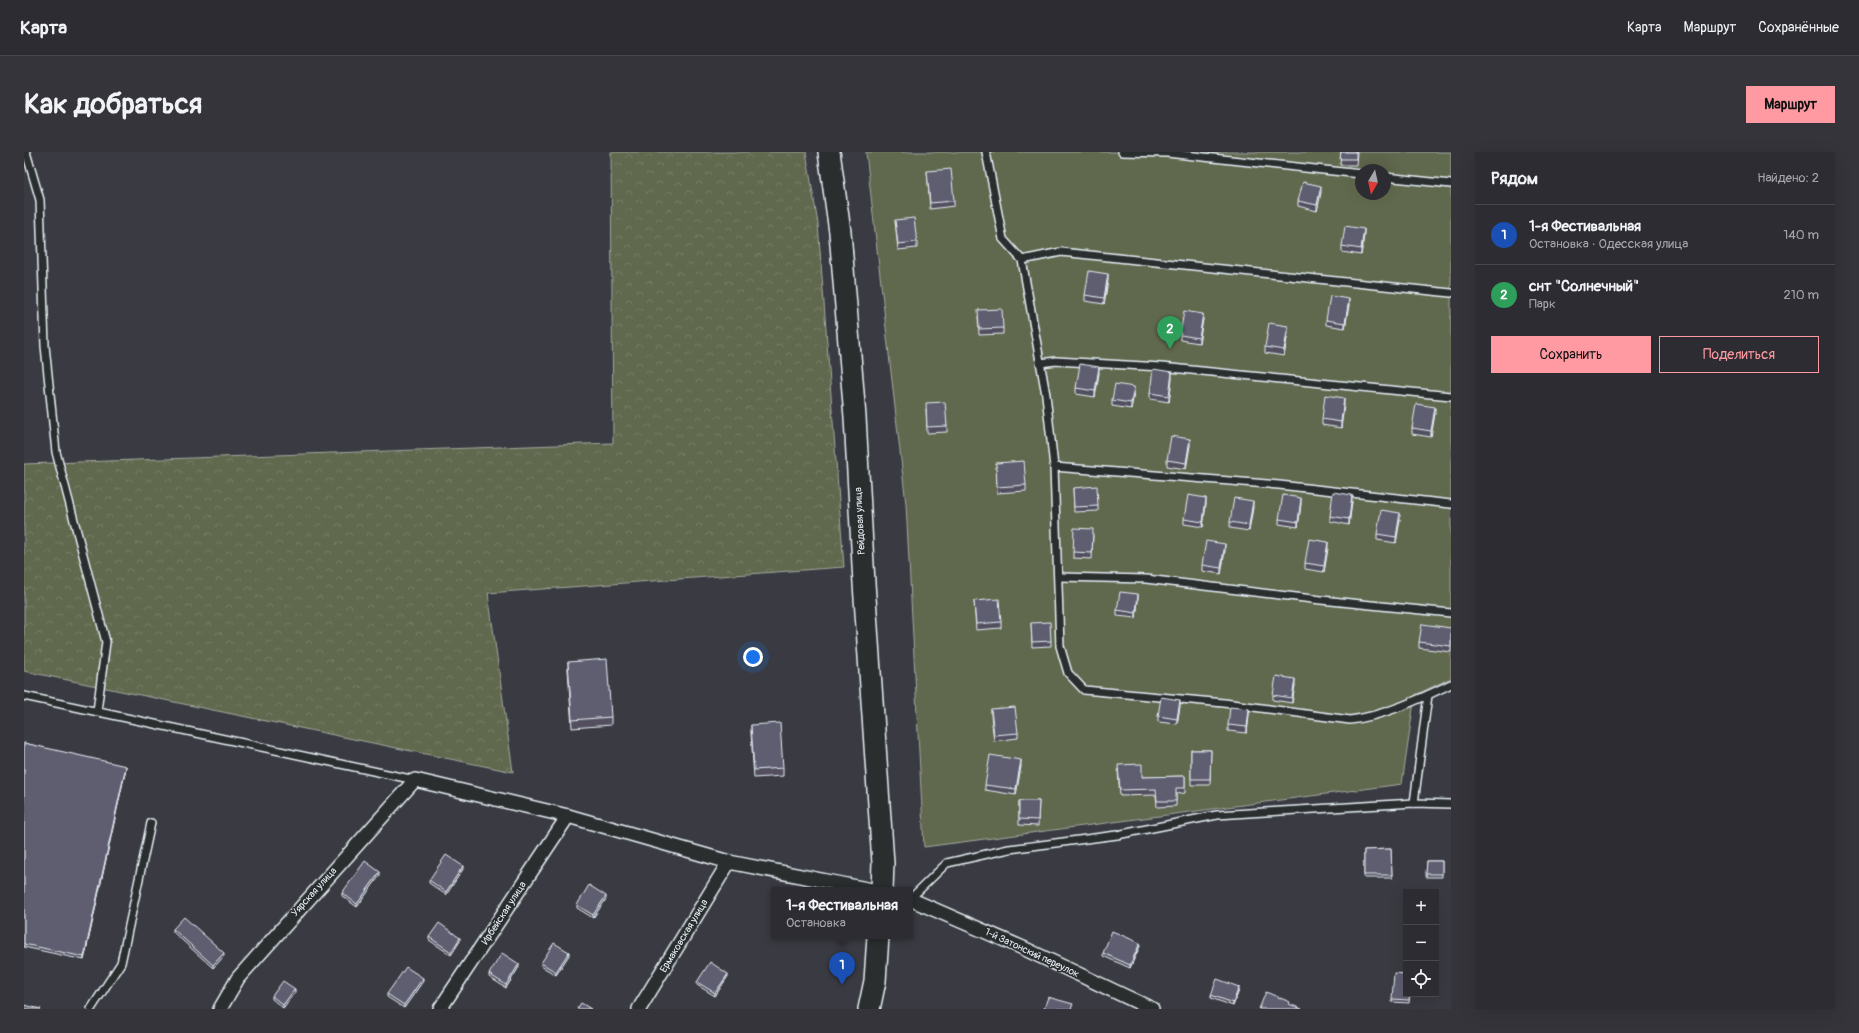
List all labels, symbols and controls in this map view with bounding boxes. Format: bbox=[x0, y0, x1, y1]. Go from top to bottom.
text: Карта bbox=[20, 16, 67, 40]
text: Карта bbox=[1627, 19, 1662, 36]
text: Маршрут bbox=[1684, 19, 1736, 36]
text: Сохранённые bbox=[1758, 19, 1839, 36]
button: Маршрут bbox=[1746, 86, 1835, 123]
text: Как добраться bbox=[24, 87, 202, 122]
north arrow bbox=[1355, 164, 1391, 200]
text: Рядом bbox=[1491, 168, 1538, 189]
text: Найдено: 2 bbox=[1757, 170, 1819, 186]
text: 1-я Фестивальная bbox=[1529, 217, 1641, 236]
text: 1 bbox=[1501, 227, 1507, 243]
text: 140 m bbox=[1783, 227, 1819, 243]
text: Остановка · Одесская улица bbox=[1529, 236, 1688, 252]
text: снт "Солнечный" bbox=[1529, 277, 1639, 296]
text: 2 bbox=[1500, 287, 1508, 303]
text: 210 m bbox=[1783, 287, 1819, 303]
text: Парк bbox=[1529, 296, 1556, 312]
pin: 2 bbox=[1157, 316, 1183, 349]
button: Сохранить bbox=[1491, 336, 1651, 373]
button: Поделиться bbox=[1659, 336, 1819, 373]
street label: Рейдовая улица bbox=[852, 487, 868, 555]
your location bbox=[743, 647, 763, 667]
street label: Уярская улица bbox=[289, 865, 339, 919]
street label: Ирбейская улица bbox=[479, 879, 529, 947]
popup bbox=[771, 887, 913, 939]
map controls bbox=[1403, 889, 1439, 997]
button: + bbox=[1403, 889, 1439, 925]
text: 1-я Фестивальная bbox=[786, 896, 898, 915]
street label: Ермаковская улица bbox=[657, 897, 711, 975]
text: Остановка bbox=[786, 915, 846, 931]
button: − bbox=[1403, 925, 1439, 961]
street label: 1-й Затонский переулок bbox=[983, 926, 1081, 980]
pin: 1 bbox=[829, 952, 855, 985]
button: locate bbox=[1403, 961, 1439, 997]

